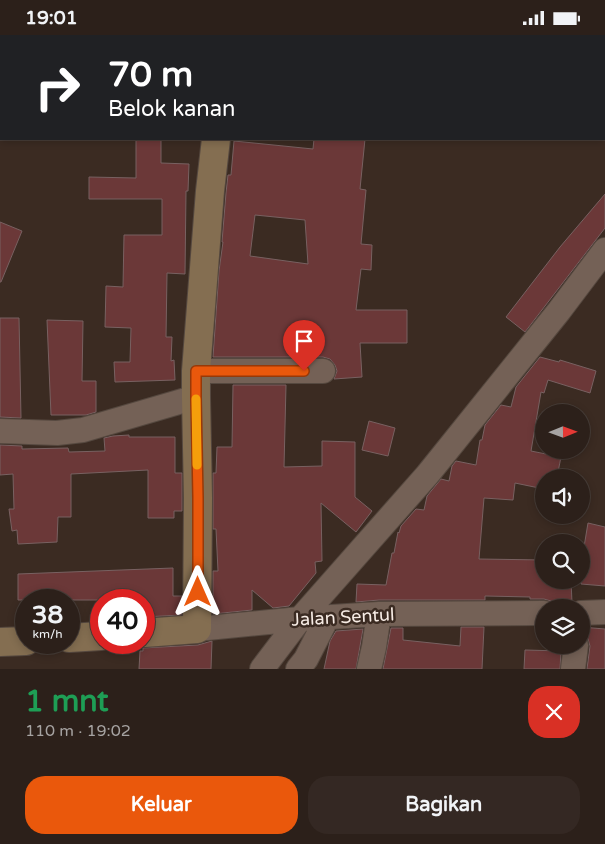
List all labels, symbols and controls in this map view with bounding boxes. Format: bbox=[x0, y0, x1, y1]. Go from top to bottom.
text: 19:01 bbox=[25, 7, 78, 29]
text: 70 m bbox=[108, 54, 193, 96]
icon: right bbox=[25, 55, 90, 120]
text: Belok kanan bbox=[108, 96, 235, 122]
pin bbox=[283, 320, 325, 371]
icon: arrive bbox=[290, 327, 318, 355]
north arrow bbox=[535, 404, 590, 459]
map controls bbox=[535, 404, 590, 654]
button: sound bbox=[535, 469, 590, 524]
button: search bbox=[535, 534, 590, 589]
position arrow bbox=[171, 565, 223, 617]
speed limit sign: 40 bbox=[90, 589, 155, 654]
button: layers bbox=[535, 599, 590, 654]
text: 38 bbox=[32, 600, 63, 630]
street label: Jalan Sentul bbox=[291, 603, 395, 631]
text: km/h bbox=[32, 627, 63, 641]
text: 1 mnt bbox=[25, 683, 109, 720]
button: close bbox=[528, 686, 580, 738]
text: 110 m · 19:02 bbox=[25, 721, 131, 741]
button: Keluar bbox=[25, 776, 298, 834]
button: Bagikan bbox=[308, 776, 580, 834]

